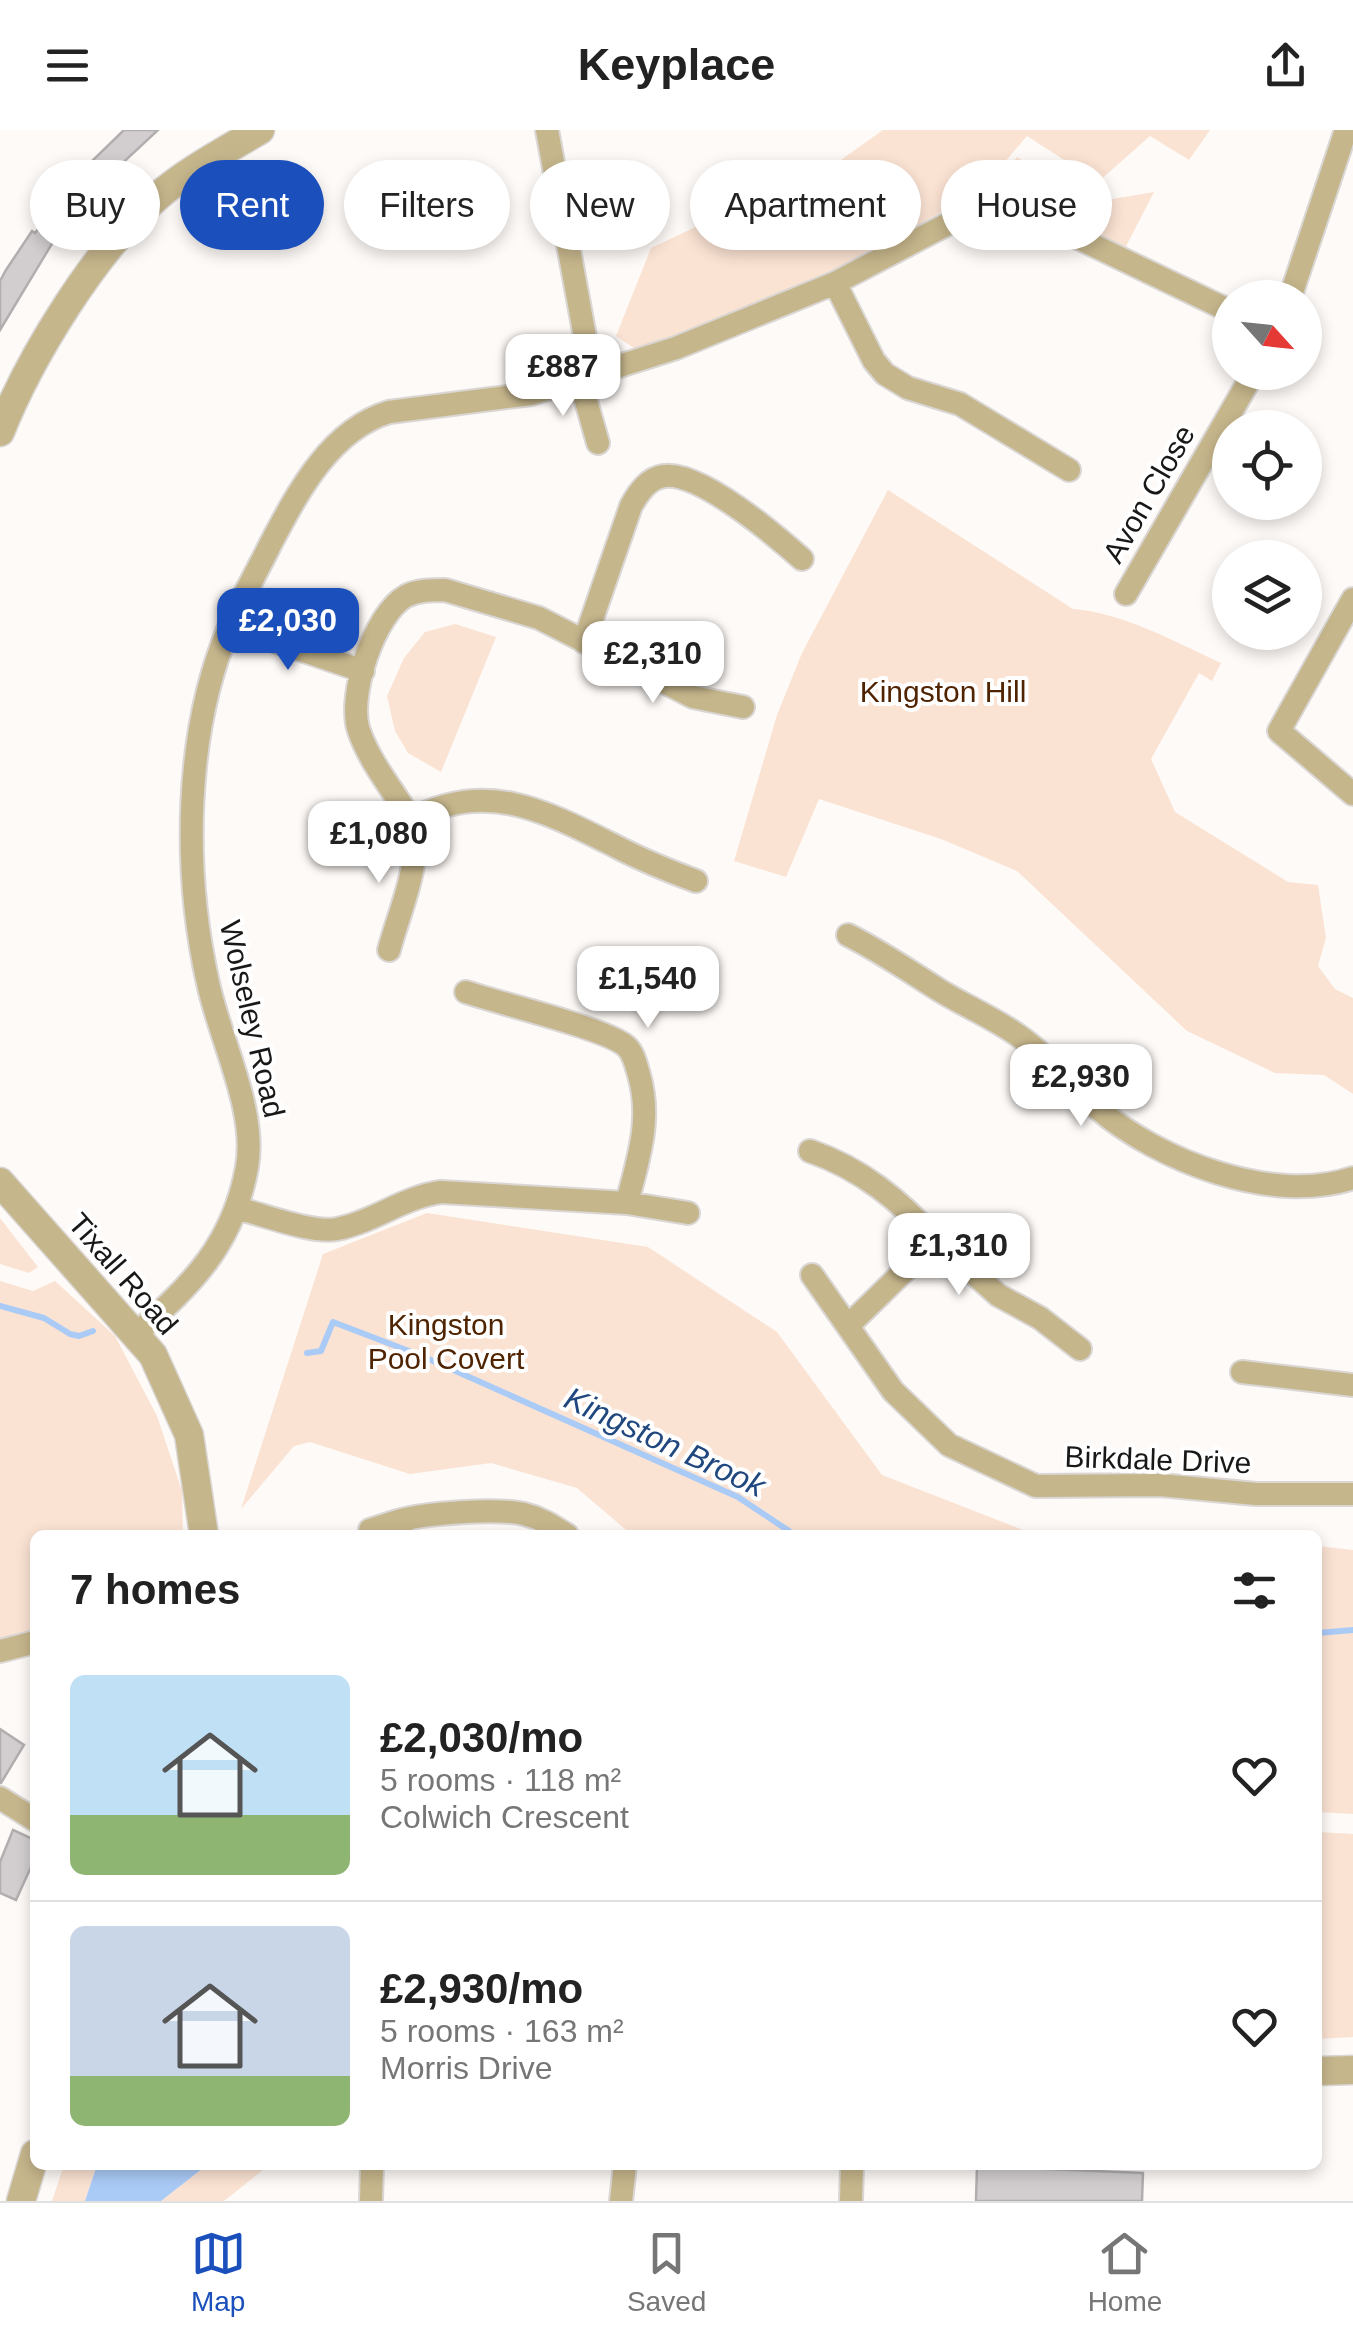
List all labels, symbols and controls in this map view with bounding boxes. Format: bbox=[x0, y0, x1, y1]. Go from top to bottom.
icon: menu bbox=[40, 38, 95, 93]
icon: share bbox=[1258, 38, 1313, 93]
text: Keyplace bbox=[578, 39, 775, 90]
chip: Buy bbox=[30, 160, 160, 250]
chip: Rent bbox=[180, 160, 324, 250]
chip: Filters bbox=[344, 160, 510, 250]
chip: New bbox=[530, 160, 670, 250]
chip: Apartment bbox=[690, 160, 921, 250]
chip: House bbox=[941, 160, 1112, 250]
north arrow bbox=[1212, 280, 1322, 390]
map controls bbox=[1212, 280, 1322, 650]
pin: £887 bbox=[504, 334, 622, 419]
text: £887 bbox=[527, 348, 599, 384]
button: locate bbox=[1212, 410, 1322, 520]
street label: Avon Close bbox=[1096, 419, 1201, 568]
button: layers bbox=[1212, 540, 1322, 650]
pin: £2,030 bbox=[207, 588, 369, 673]
text: £2,030 bbox=[239, 602, 337, 638]
pin: £2,310 bbox=[572, 621, 734, 706]
text: £2,310 bbox=[604, 635, 702, 671]
park label: Kingston Hill bbox=[860, 675, 1026, 708]
pin: £1,080 bbox=[298, 801, 460, 886]
text: £1,080 bbox=[330, 815, 428, 851]
street label: Wolseley Road bbox=[214, 917, 291, 1121]
pin: £1,540 bbox=[567, 946, 729, 1031]
text: £1,540 bbox=[599, 960, 697, 996]
pin: £2,930 bbox=[1000, 1044, 1162, 1129]
text: £2,930 bbox=[1032, 1058, 1130, 1094]
street label: Tixall Road bbox=[62, 1207, 185, 1341]
pin: £1,310 bbox=[878, 1213, 1040, 1298]
text: £1,310 bbox=[910, 1227, 1008, 1263]
park label: Kingston Pool Covert bbox=[368, 1308, 525, 1375]
water label: Kingston Brook bbox=[559, 1380, 773, 1505]
street label: Birkdale Drive bbox=[1064, 1440, 1252, 1479]
icon: filters bbox=[1227, 1563, 1282, 1618]
text: 7 homes bbox=[70, 1566, 240, 1613]
text: £2,030/mo bbox=[380, 1714, 583, 1761]
icon: home bbox=[150, 1715, 270, 1835]
icon: heart bbox=[1227, 1748, 1282, 1803]
text: 5 rooms · 118 m² bbox=[380, 1762, 621, 1798]
text: Colwich Crescent bbox=[380, 1799, 629, 1835]
text: £2,930/mo bbox=[380, 1965, 583, 2012]
icon: home bbox=[150, 1966, 270, 2086]
icon: heart bbox=[1227, 1999, 1282, 2054]
text: 5 rooms · 163 m² bbox=[380, 2013, 624, 2049]
text: Morris Drive bbox=[380, 2050, 552, 2086]
tab: Map bbox=[191, 2226, 246, 2318]
tab: Saved bbox=[627, 2226, 706, 2318]
tab: Home bbox=[1088, 2226, 1162, 2318]

